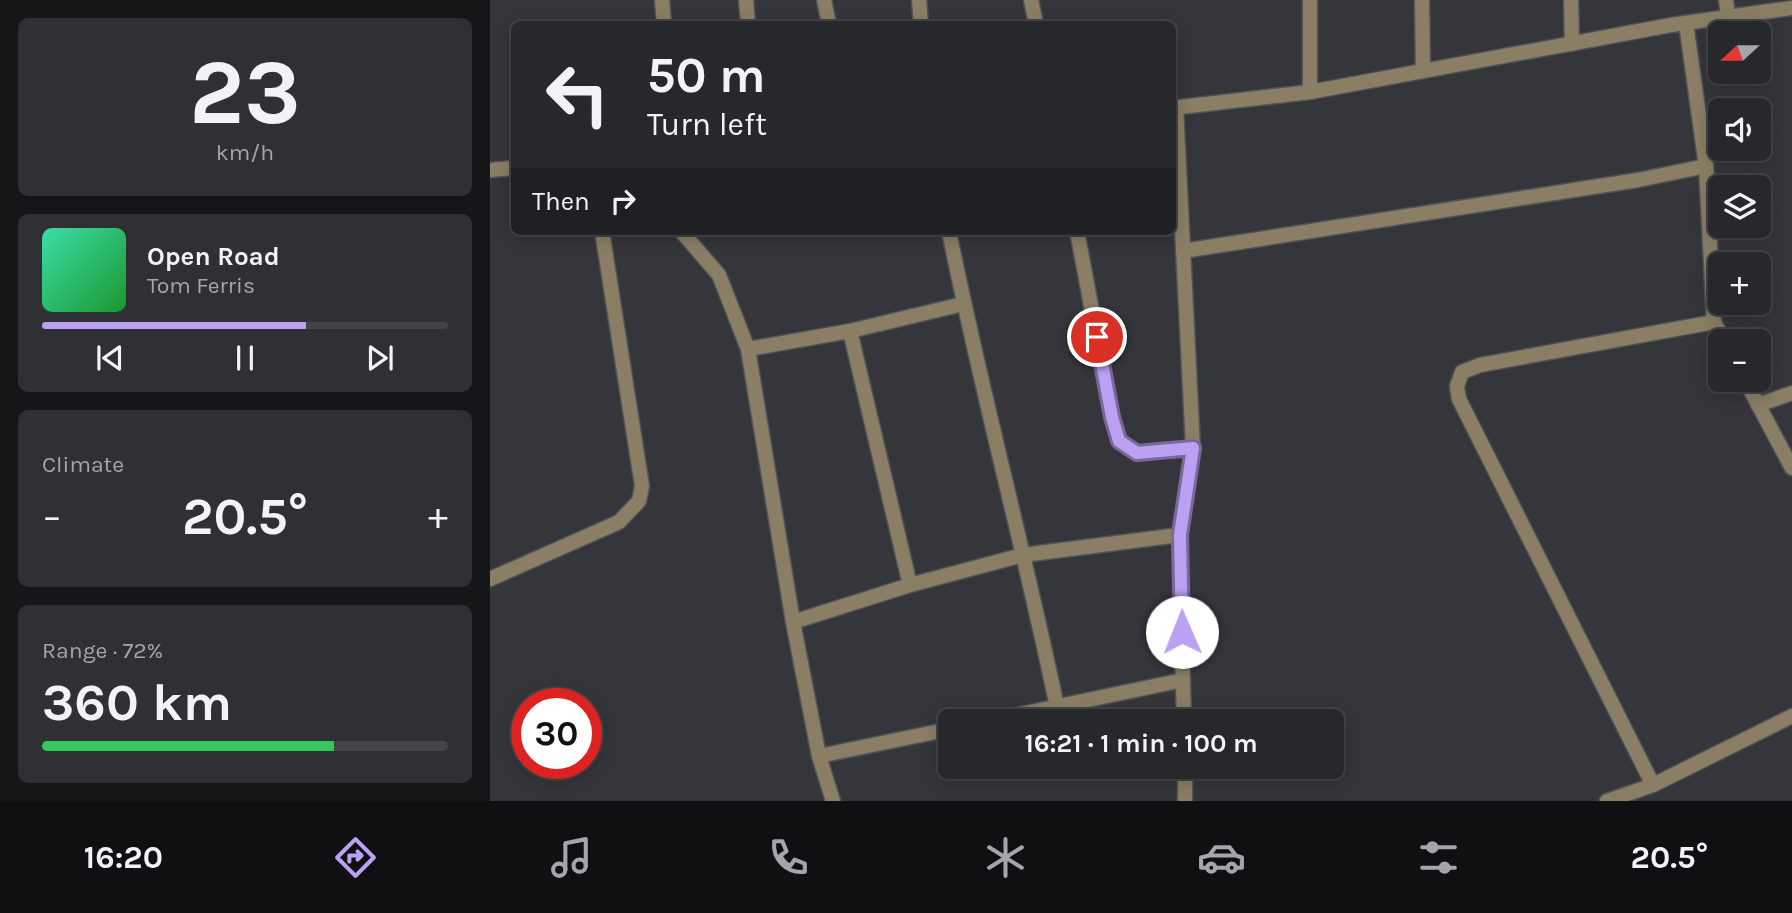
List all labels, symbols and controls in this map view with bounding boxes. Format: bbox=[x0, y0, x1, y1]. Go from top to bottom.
north arrow bbox=[1708, 21, 1771, 84]
map controls bbox=[1708, 21, 1771, 392]
text: 23 bbox=[189, 40, 301, 146]
text: 50 m bbox=[647, 47, 765, 104]
icon: left bbox=[532, 49, 623, 140]
button: sound bbox=[1708, 98, 1771, 161]
text: Turn left bbox=[647, 106, 767, 143]
text: km/h bbox=[216, 139, 274, 166]
button: layers bbox=[1708, 175, 1771, 238]
icon: right bbox=[604, 182, 642, 220]
text: Then bbox=[532, 186, 590, 217]
text: Open Road bbox=[147, 241, 280, 272]
button: + bbox=[1708, 252, 1771, 315]
text: Tom Ferris bbox=[147, 272, 255, 299]
pin bbox=[1067, 307, 1127, 367]
icon: arrive bbox=[1078, 318, 1116, 356]
button: − bbox=[1708, 329, 1771, 392]
icon: previous bbox=[91, 339, 129, 377]
icon: pause bbox=[226, 339, 264, 377]
icon: next bbox=[361, 339, 399, 377]
text: Climate bbox=[42, 451, 124, 478]
text: 20.5° bbox=[182, 486, 308, 547]
text: − bbox=[42, 494, 62, 539]
text: + bbox=[428, 494, 448, 539]
position arrow bbox=[1145, 595, 1219, 669]
text: Range · 72% bbox=[42, 637, 163, 664]
text: 360 km bbox=[42, 672, 232, 733]
speed limit sign: 30 bbox=[511, 688, 602, 779]
text: 16:21 · 1 min · 100 m bbox=[1024, 728, 1258, 759]
icon: directions bbox=[331, 833, 380, 882]
icon: music bbox=[547, 833, 596, 882]
icon: phone bbox=[764, 833, 813, 882]
icon: climate bbox=[981, 833, 1030, 882]
icon: car bbox=[1197, 833, 1246, 882]
icon: filters bbox=[1414, 833, 1463, 882]
text: 16:20 bbox=[84, 839, 163, 876]
text: 20.5° bbox=[1631, 839, 1708, 876]

